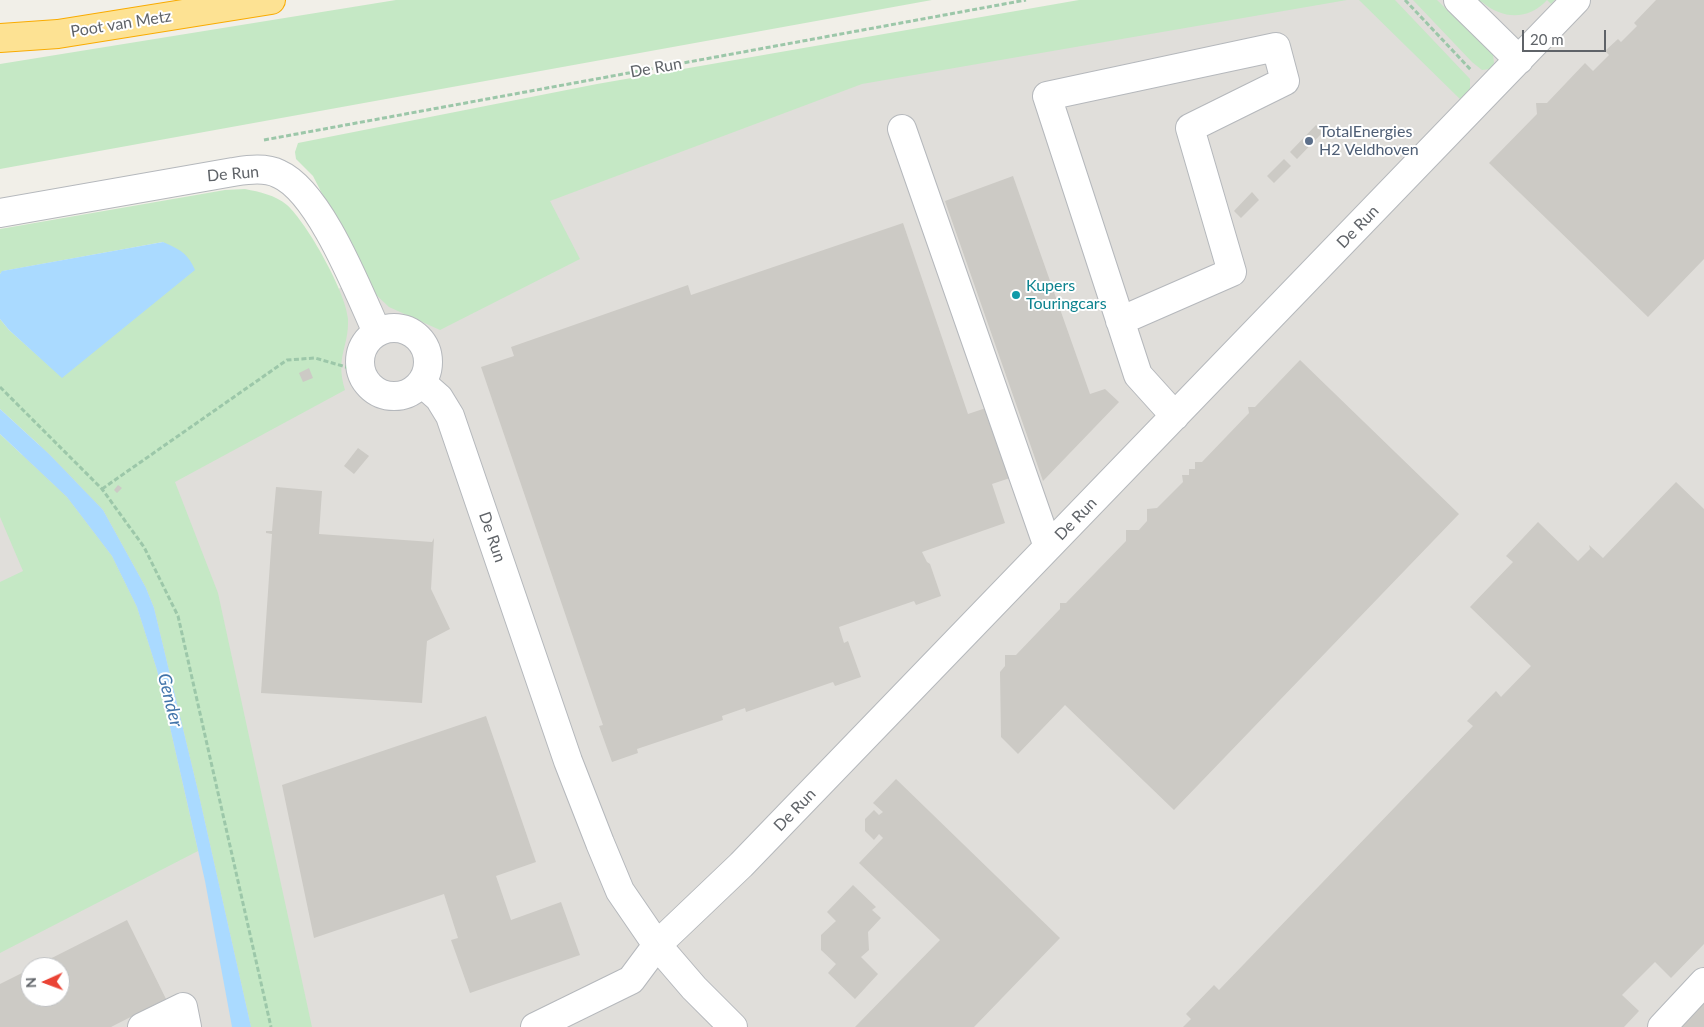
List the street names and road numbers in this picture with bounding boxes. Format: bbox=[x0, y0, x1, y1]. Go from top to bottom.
street label: Poot van Metz bbox=[69, 7, 173, 41]
street label: De Run bbox=[629, 54, 683, 82]
street label: De Run bbox=[206, 162, 260, 186]
street label: De Run bbox=[1333, 202, 1383, 252]
street label: De Run bbox=[1051, 494, 1101, 544]
street label: De Run bbox=[474, 509, 510, 565]
street label: De Run bbox=[770, 785, 820, 835]

